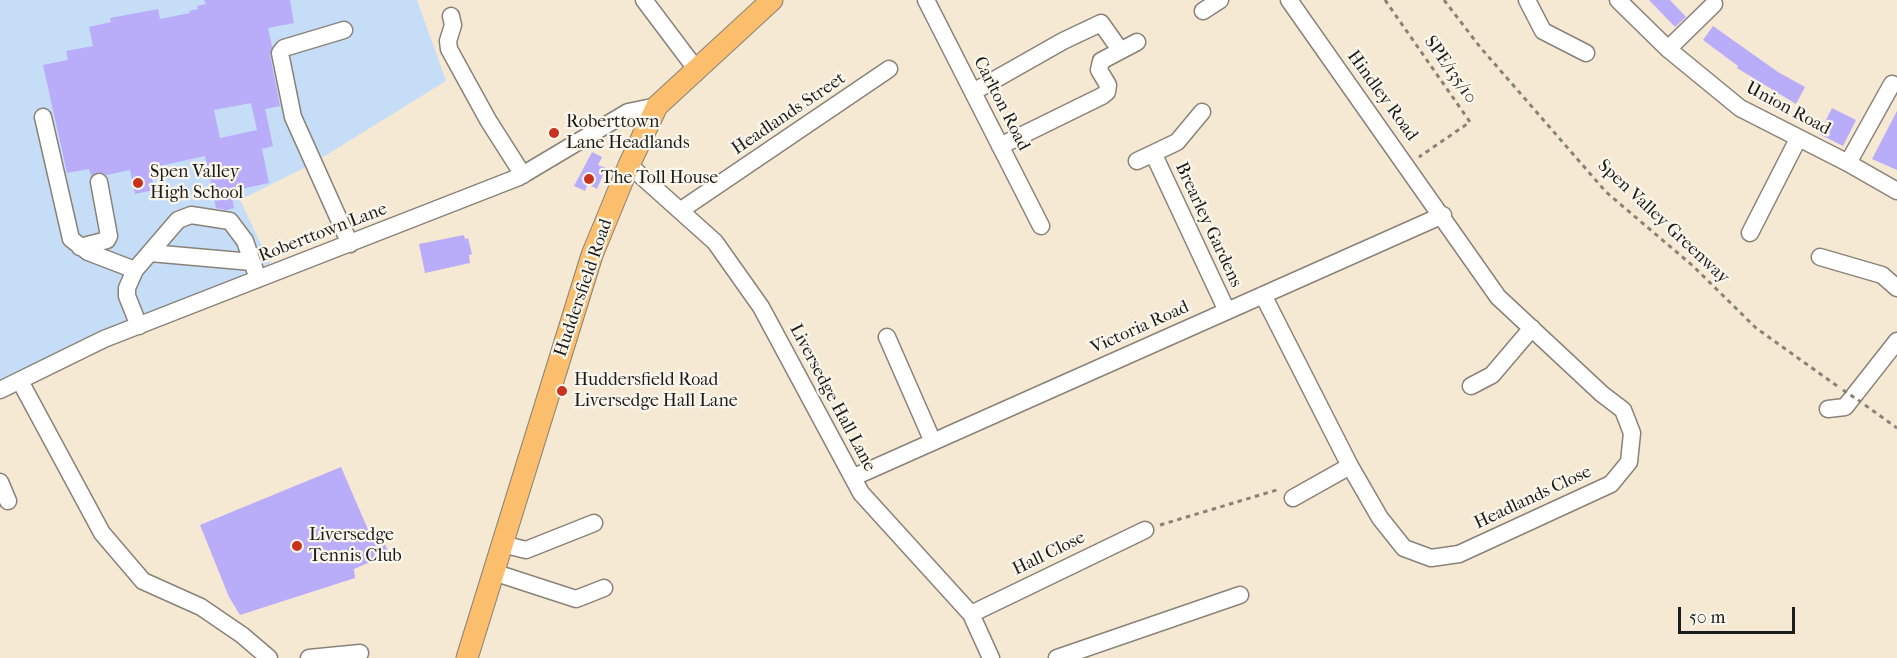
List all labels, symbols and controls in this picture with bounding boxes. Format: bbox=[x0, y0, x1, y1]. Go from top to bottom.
street label: SPE/135/10 bbox=[1419, 32, 1481, 108]
street label: Hindley Road bbox=[1342, 46, 1422, 146]
street label: Carlton Road bbox=[968, 53, 1034, 155]
street label: Headlands Street bbox=[728, 68, 850, 160]
street label: Union Road bbox=[1742, 78, 1834, 140]
place label: Roberttown Lane Headlands bbox=[566, 112, 690, 154]
marker: Roberttown Lane Headlands bbox=[547, 126, 561, 140]
street label: Spen Valley Greenway bbox=[1593, 155, 1733, 289]
street label: Brearley Gardens bbox=[1170, 159, 1246, 291]
place label: Spen Valley High School bbox=[150, 162, 243, 204]
place label: The Toll House bbox=[601, 168, 718, 190]
marker: The Toll House bbox=[582, 172, 596, 186]
marker: Spen Valley High School bbox=[131, 176, 145, 190]
street label: Roberttown Lane bbox=[256, 199, 390, 267]
street label: Huddersfield Road bbox=[550, 216, 618, 360]
street label: Victoria Road bbox=[1087, 297, 1193, 359]
street label: Liversedge Hall Lane bbox=[784, 321, 880, 475]
place label: Huddersfield Road Liversedge Hall Lane bbox=[574, 370, 738, 412]
marker: Huddersfield Road Liversedge Hall Lane bbox=[555, 384, 569, 398]
street label: Headlands Close bbox=[1471, 461, 1595, 535]
place label: Liversedge Tennis Club bbox=[309, 525, 402, 568]
street label: Hall Close bbox=[1009, 527, 1089, 581]
marker: Liversedge Tennis Club bbox=[290, 539, 304, 553]
scale bar bbox=[1681, 595, 1798, 633]
text: 50 m bbox=[1689, 607, 1725, 628]

